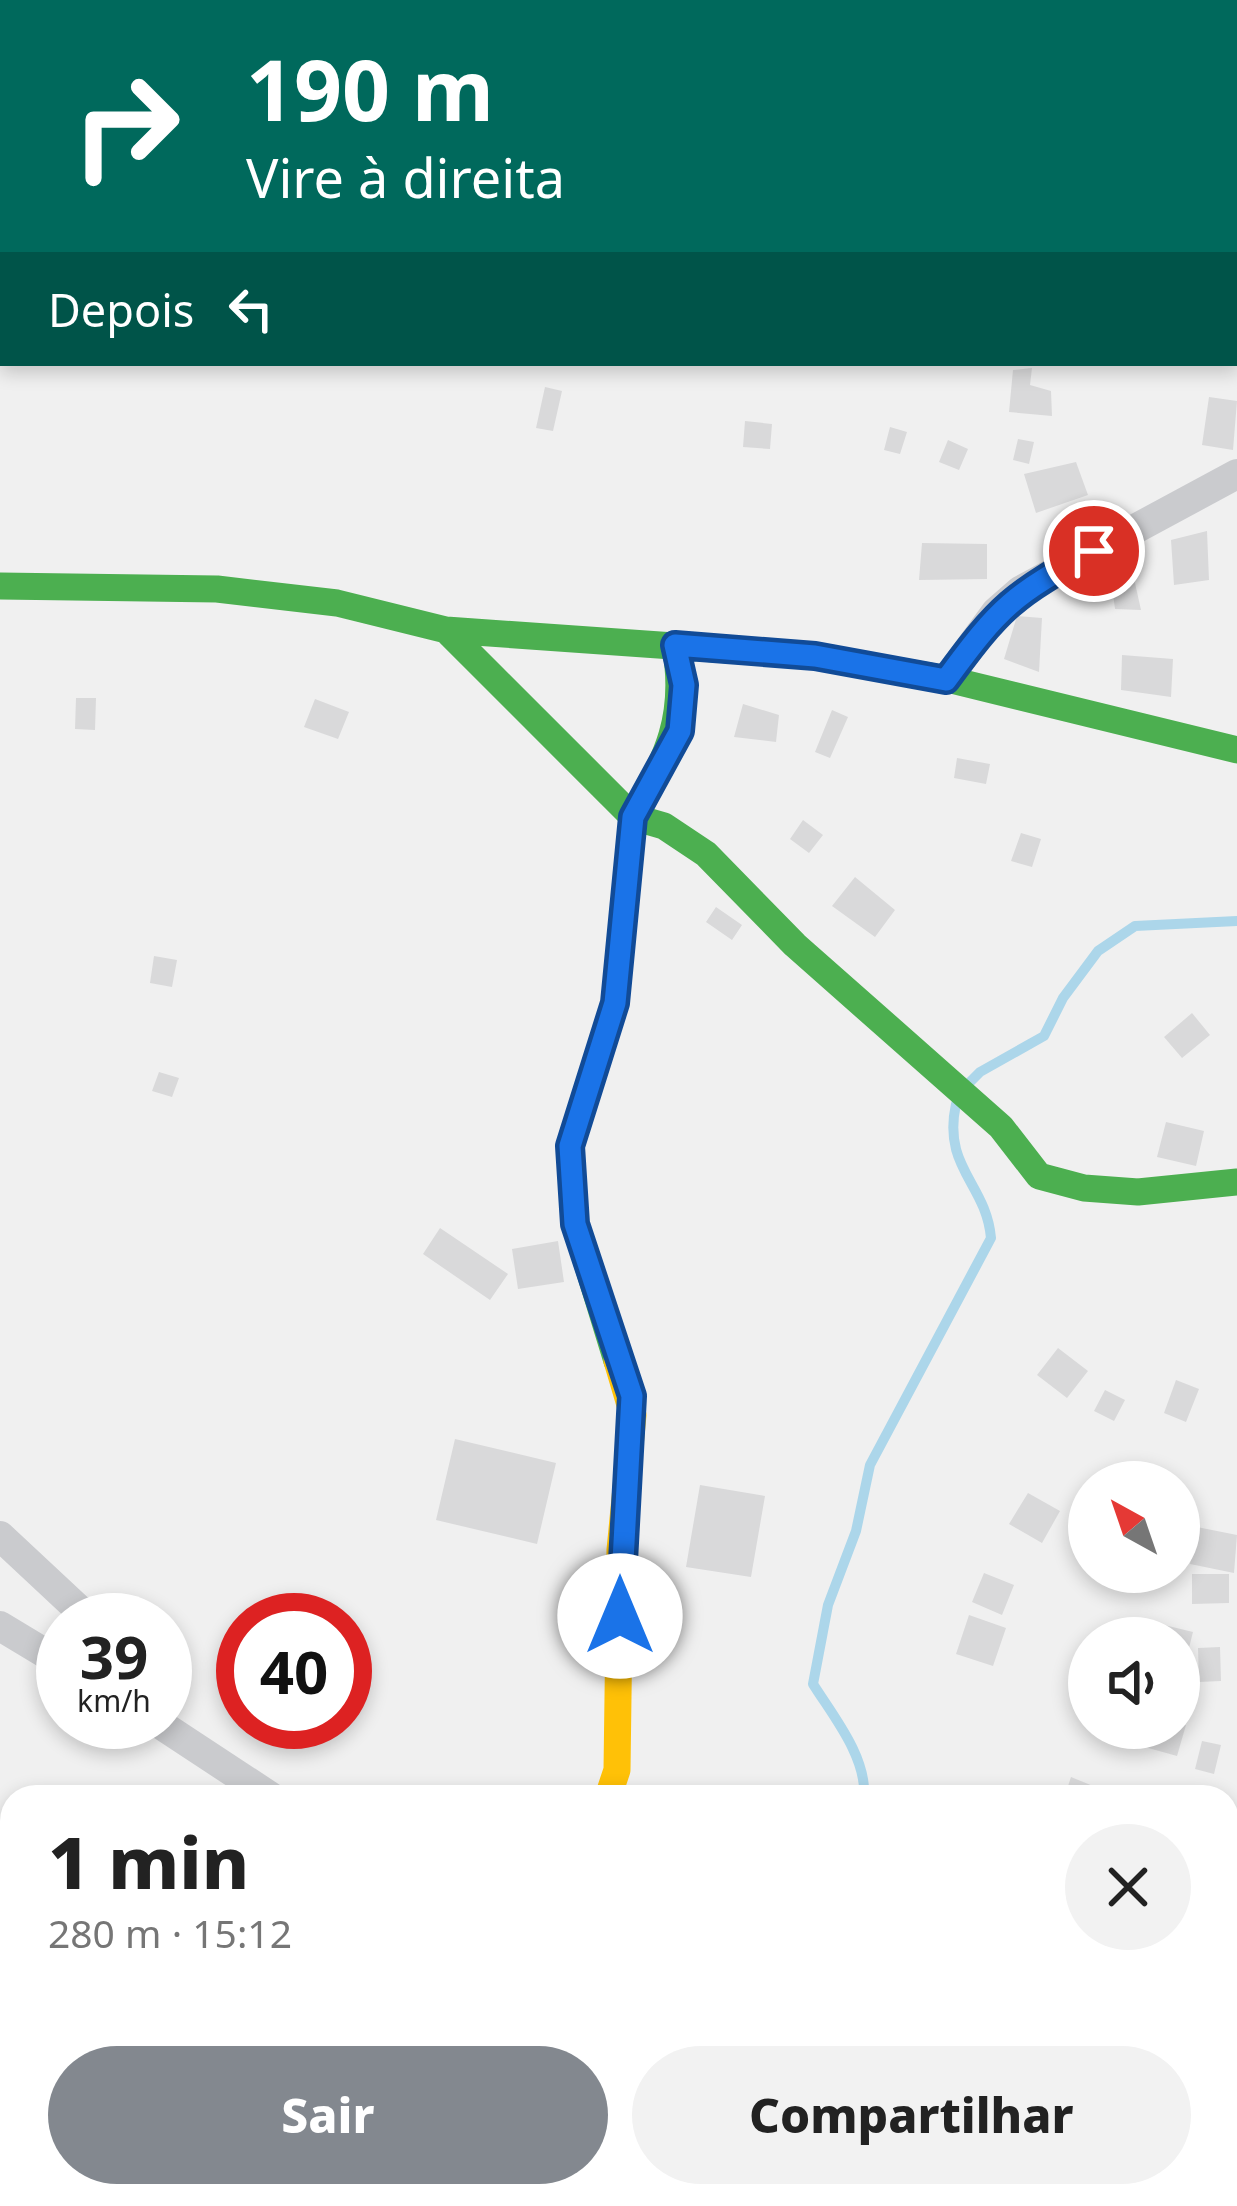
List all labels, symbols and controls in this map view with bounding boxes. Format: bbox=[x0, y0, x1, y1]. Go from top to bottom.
text: 190 m bbox=[246, 31, 494, 146]
icon: right bbox=[48, 48, 204, 204]
text: Vire à direita bbox=[246, 140, 565, 214]
icon: left bbox=[218, 276, 284, 342]
text: Depois bbox=[48, 279, 194, 340]
pin bbox=[1043, 500, 1145, 602]
icon: arrive bbox=[1061, 518, 1127, 584]
north arrow bbox=[1068, 1461, 1200, 1593]
map controls bbox=[1068, 1461, 1200, 1749]
position arrow bbox=[557, 1553, 683, 1679]
speed limit sign: 40 bbox=[216, 1593, 372, 1749]
text: 39 bbox=[80, 1615, 148, 1697]
button: sound bbox=[1068, 1617, 1200, 1749]
text: km/h bbox=[77, 1680, 151, 1721]
text: 1 min bbox=[48, 1812, 249, 1910]
button: close bbox=[1065, 1824, 1191, 1950]
text: 280 m · 15:12 bbox=[48, 1906, 292, 1959]
button: Sair bbox=[48, 2046, 608, 2184]
button: Compartilhar bbox=[632, 2046, 1191, 2184]

